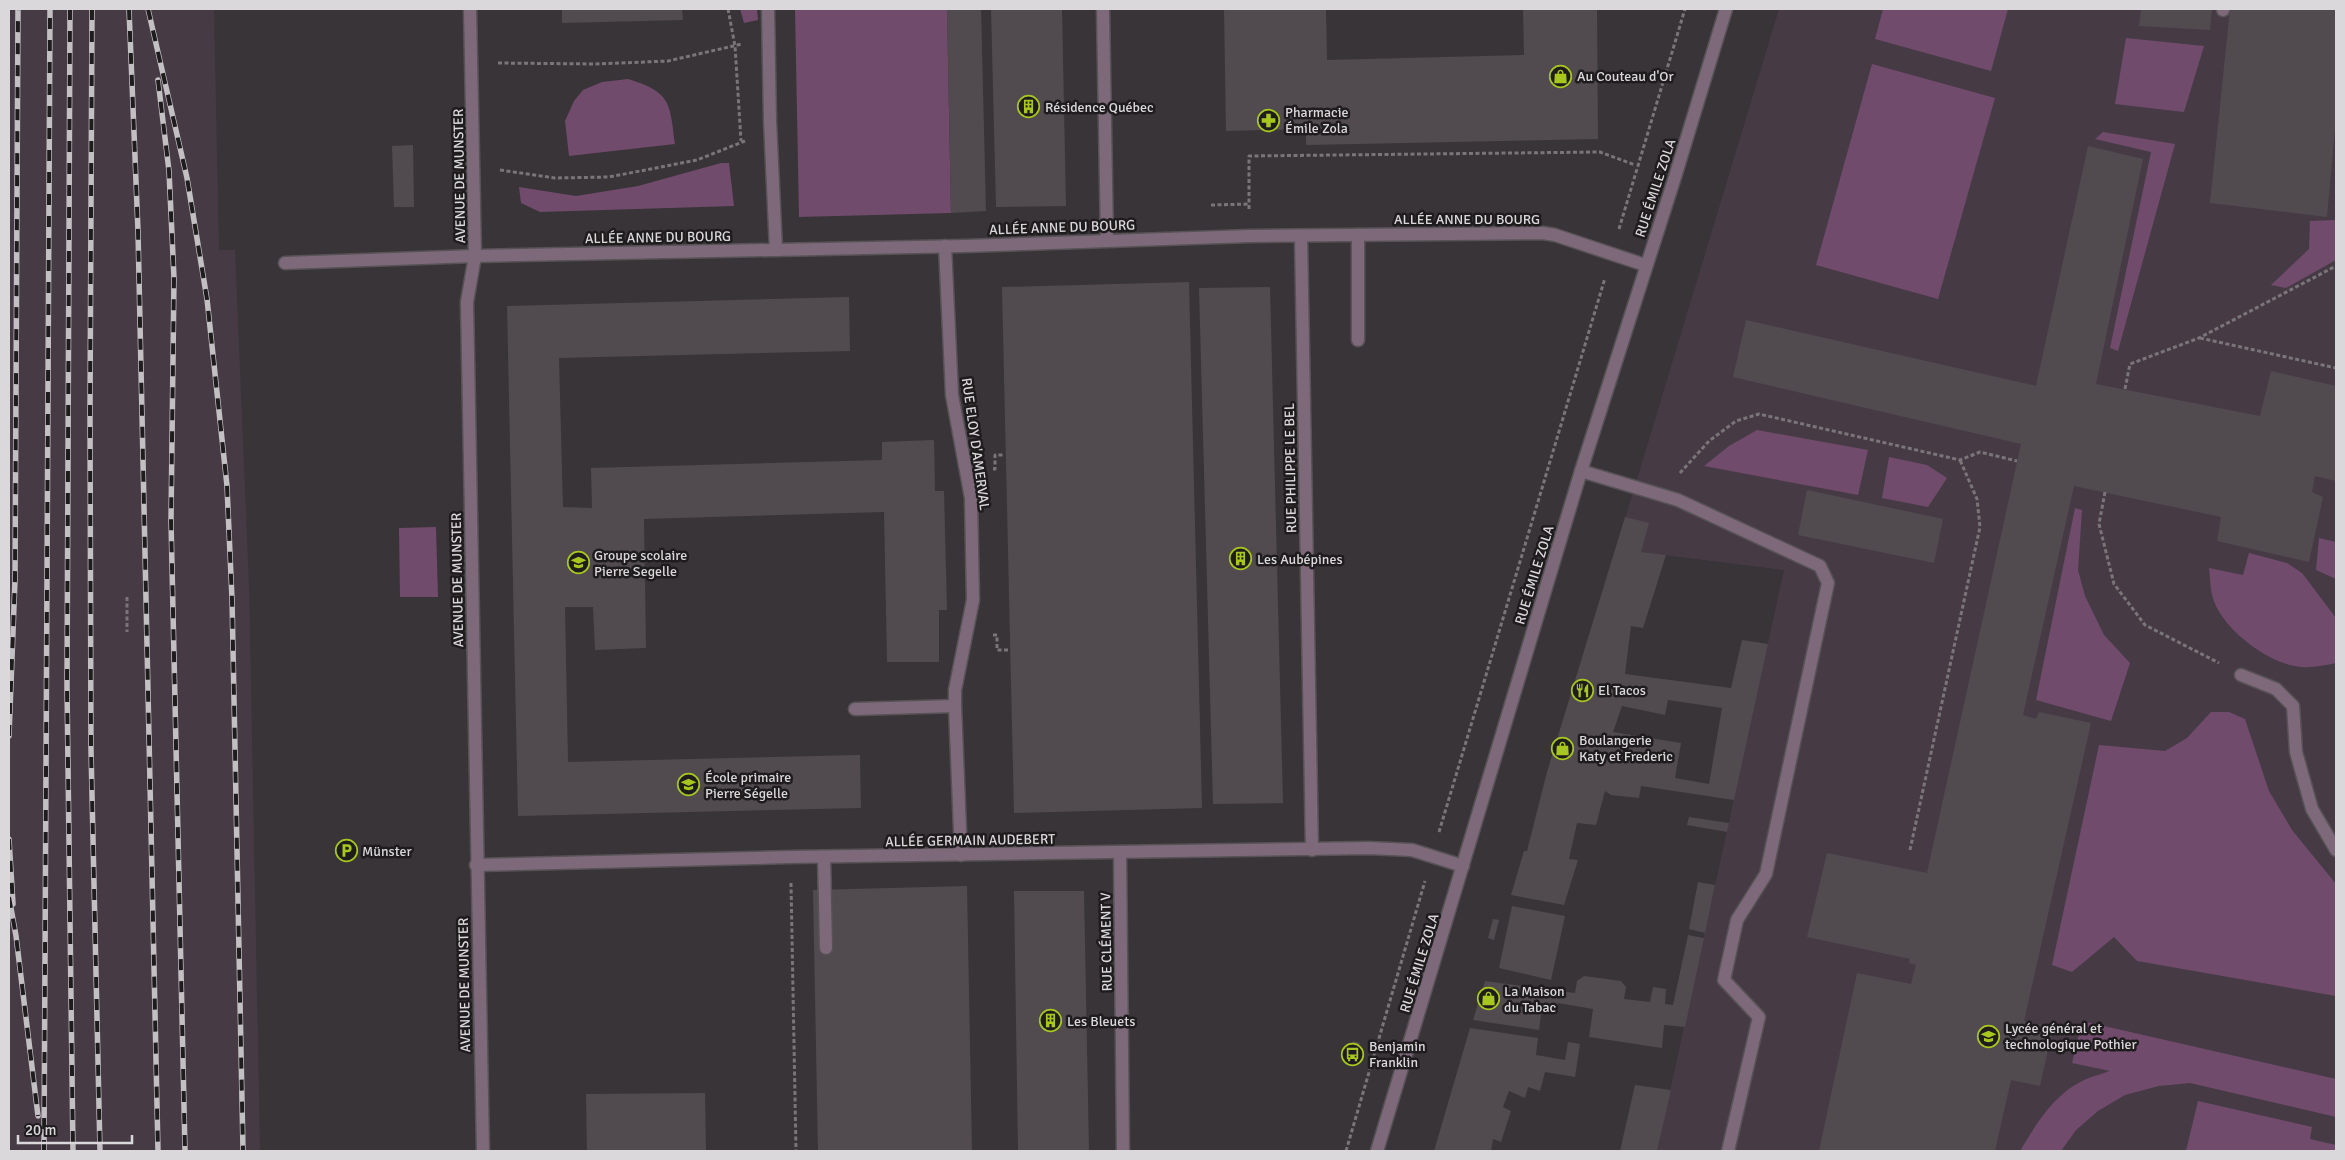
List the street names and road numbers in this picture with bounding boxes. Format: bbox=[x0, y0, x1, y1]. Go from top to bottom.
street label: AVENUE DE MUNSTER bbox=[450, 109, 469, 243]
street label: RUE ÉMILE ZOLA bbox=[1632, 136, 1680, 240]
street label: ALLÉE ANNE DU BOURG bbox=[1394, 211, 1540, 228]
street label: ALLÉE ANNE DU BOURG bbox=[989, 216, 1135, 239]
street label: ALLÉE ANNE DU BOURG bbox=[585, 228, 731, 247]
street label: RUE ELOY D'AMERVAL bbox=[958, 377, 993, 511]
street label: RUE PHILIPPE LE BEL bbox=[1281, 403, 1300, 533]
street label: AVENUE DE MUNSTER bbox=[448, 513, 467, 647]
street label: RUE ÉMILE ZOLA bbox=[1511, 523, 1558, 627]
street label: ALLÉE GERMAIN AUDEBERT bbox=[885, 831, 1055, 850]
street label: RUE CLÉMENT V bbox=[1097, 892, 1116, 992]
street label: RUE ÉMILE ZOLA bbox=[1396, 911, 1443, 1015]
street label: AVENUE DE MUNSTER bbox=[455, 918, 474, 1052]

